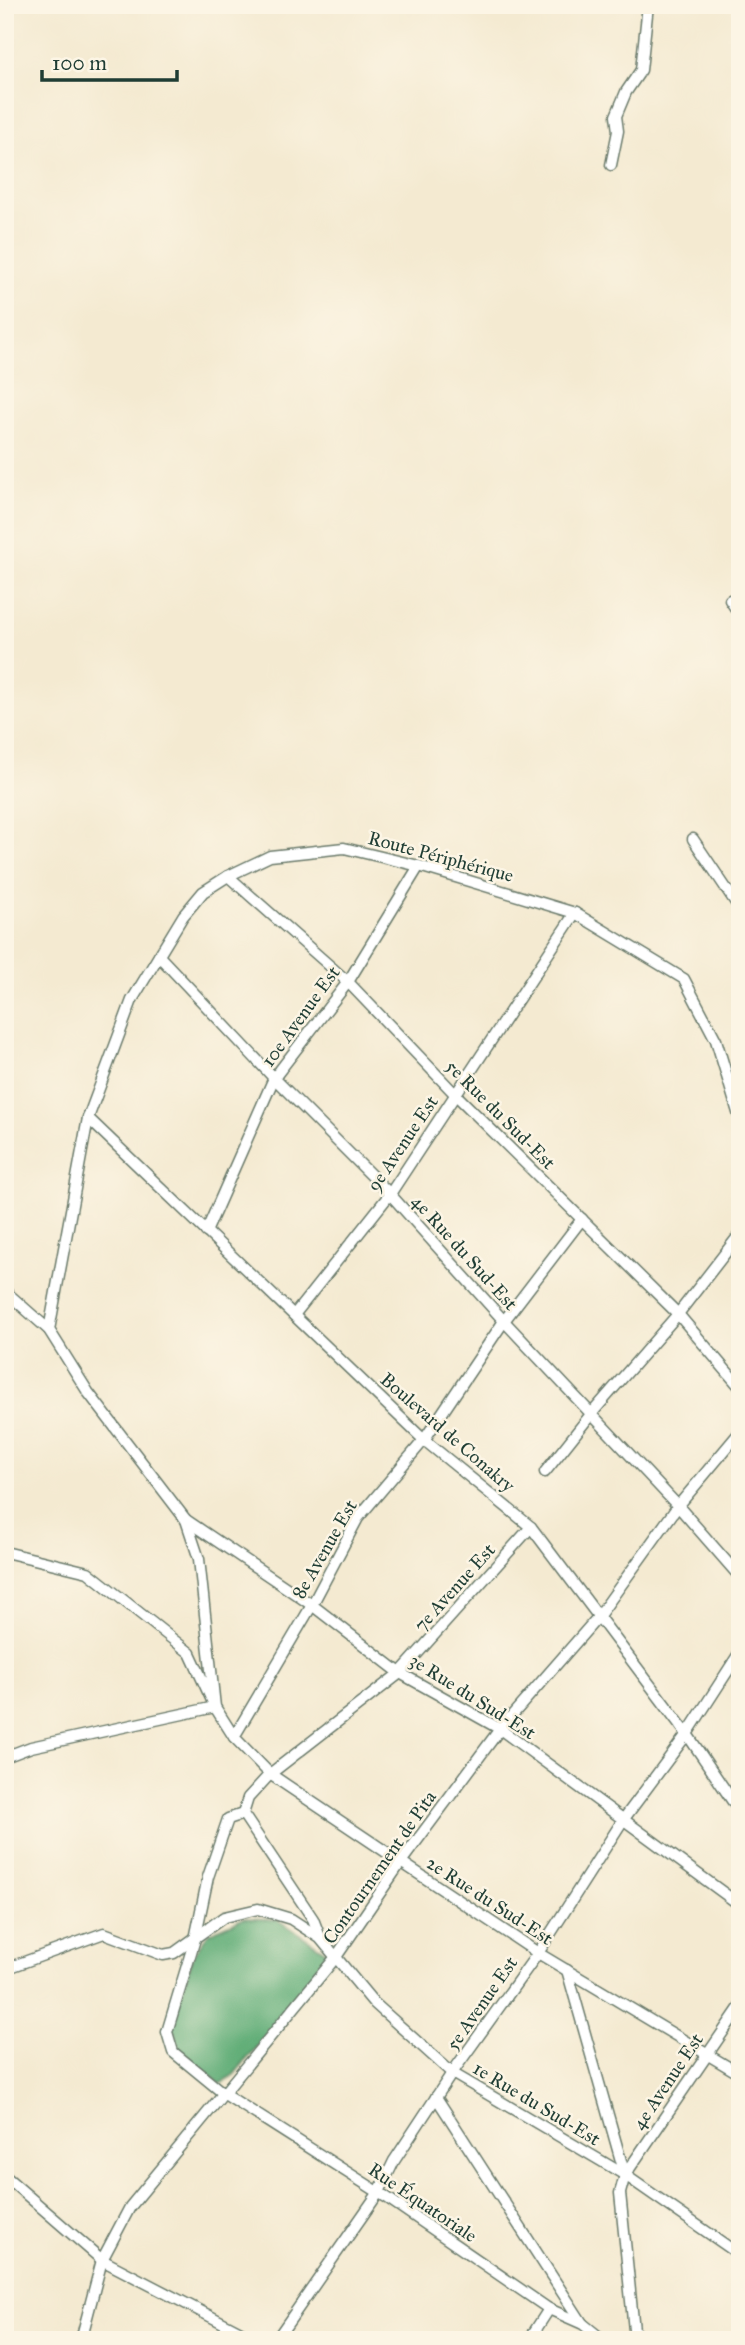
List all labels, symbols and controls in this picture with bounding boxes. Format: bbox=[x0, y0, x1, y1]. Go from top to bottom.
scale bar bbox=[42, 38, 177, 82]
text: 100 m bbox=[52, 50, 107, 76]
street label: Route Périphérique bbox=[365, 826, 516, 888]
street label: 10e Avenue Est bbox=[256, 961, 345, 1071]
street label: 5e Rue du Sud-Est bbox=[441, 1055, 560, 1174]
street label: 9e Avenue Est bbox=[362, 1091, 443, 1196]
street label: 4e Rue du Sud-Est bbox=[407, 1190, 523, 1315]
street label: Boulevard de Conakry bbox=[376, 1368, 520, 1498]
street label: 8e Avenue Est bbox=[287, 1495, 362, 1603]
street label: 7e Avenue Est bbox=[409, 1538, 500, 1636]
street label: 3e Rue du Sud-Est bbox=[405, 1648, 540, 1745]
street label: Contournement de Pita bbox=[318, 1785, 442, 1948]
street label: 2e Rue du Sud-Est bbox=[422, 1851, 557, 1950]
street label: 5e Avenue Est bbox=[441, 1952, 522, 2055]
street label: 4e Avenue Est bbox=[627, 2029, 708, 2134]
street label: 1e Rue du Sud-Est bbox=[469, 2056, 605, 2151]
street label: Rue Équatoriale bbox=[364, 2157, 482, 2248]

